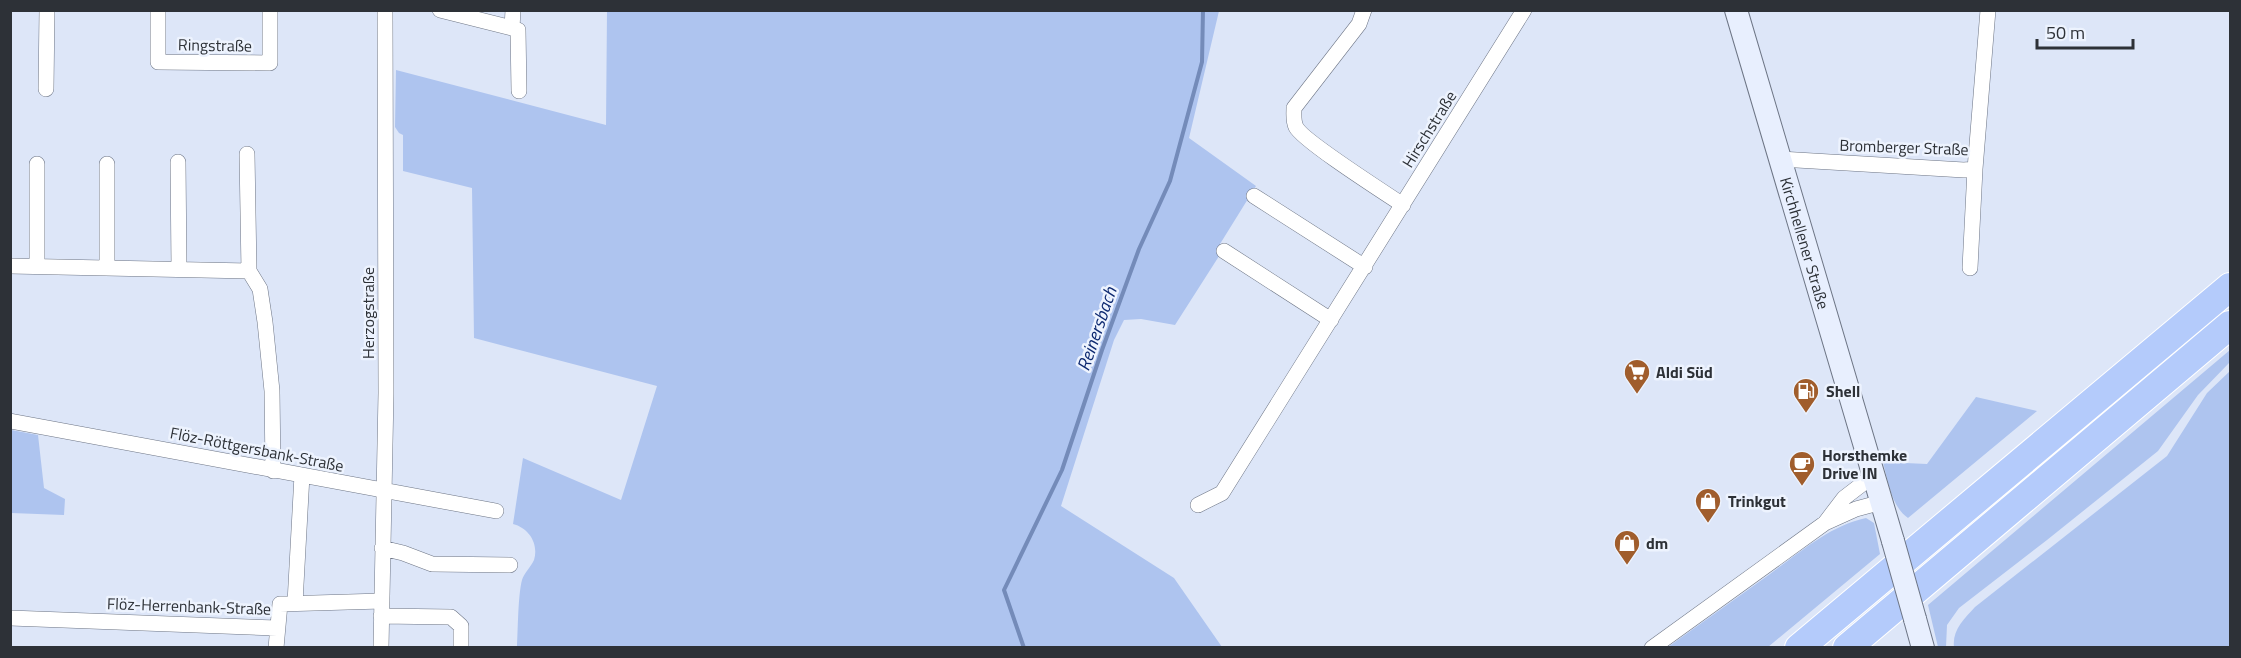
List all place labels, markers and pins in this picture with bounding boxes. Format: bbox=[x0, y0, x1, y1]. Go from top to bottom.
supermarket icon: Aldi Süd bbox=[1622, 357, 1652, 395]
place label: Aldi Süd bbox=[1656, 360, 1713, 384]
fuel station icon: Shell bbox=[1791, 376, 1821, 414]
place label: Shell bbox=[1826, 379, 1860, 403]
place label: Horsthemke Drive IN bbox=[1822, 443, 1907, 485]
cafe icon: Horsthemke Drive IN bbox=[1787, 449, 1817, 487]
shop icon: Trinkgut bbox=[1693, 486, 1723, 524]
place label: Trinkgut bbox=[1728, 489, 1786, 513]
shop icon: dm bbox=[1612, 528, 1642, 566]
place label: dm bbox=[1646, 531, 1668, 555]

